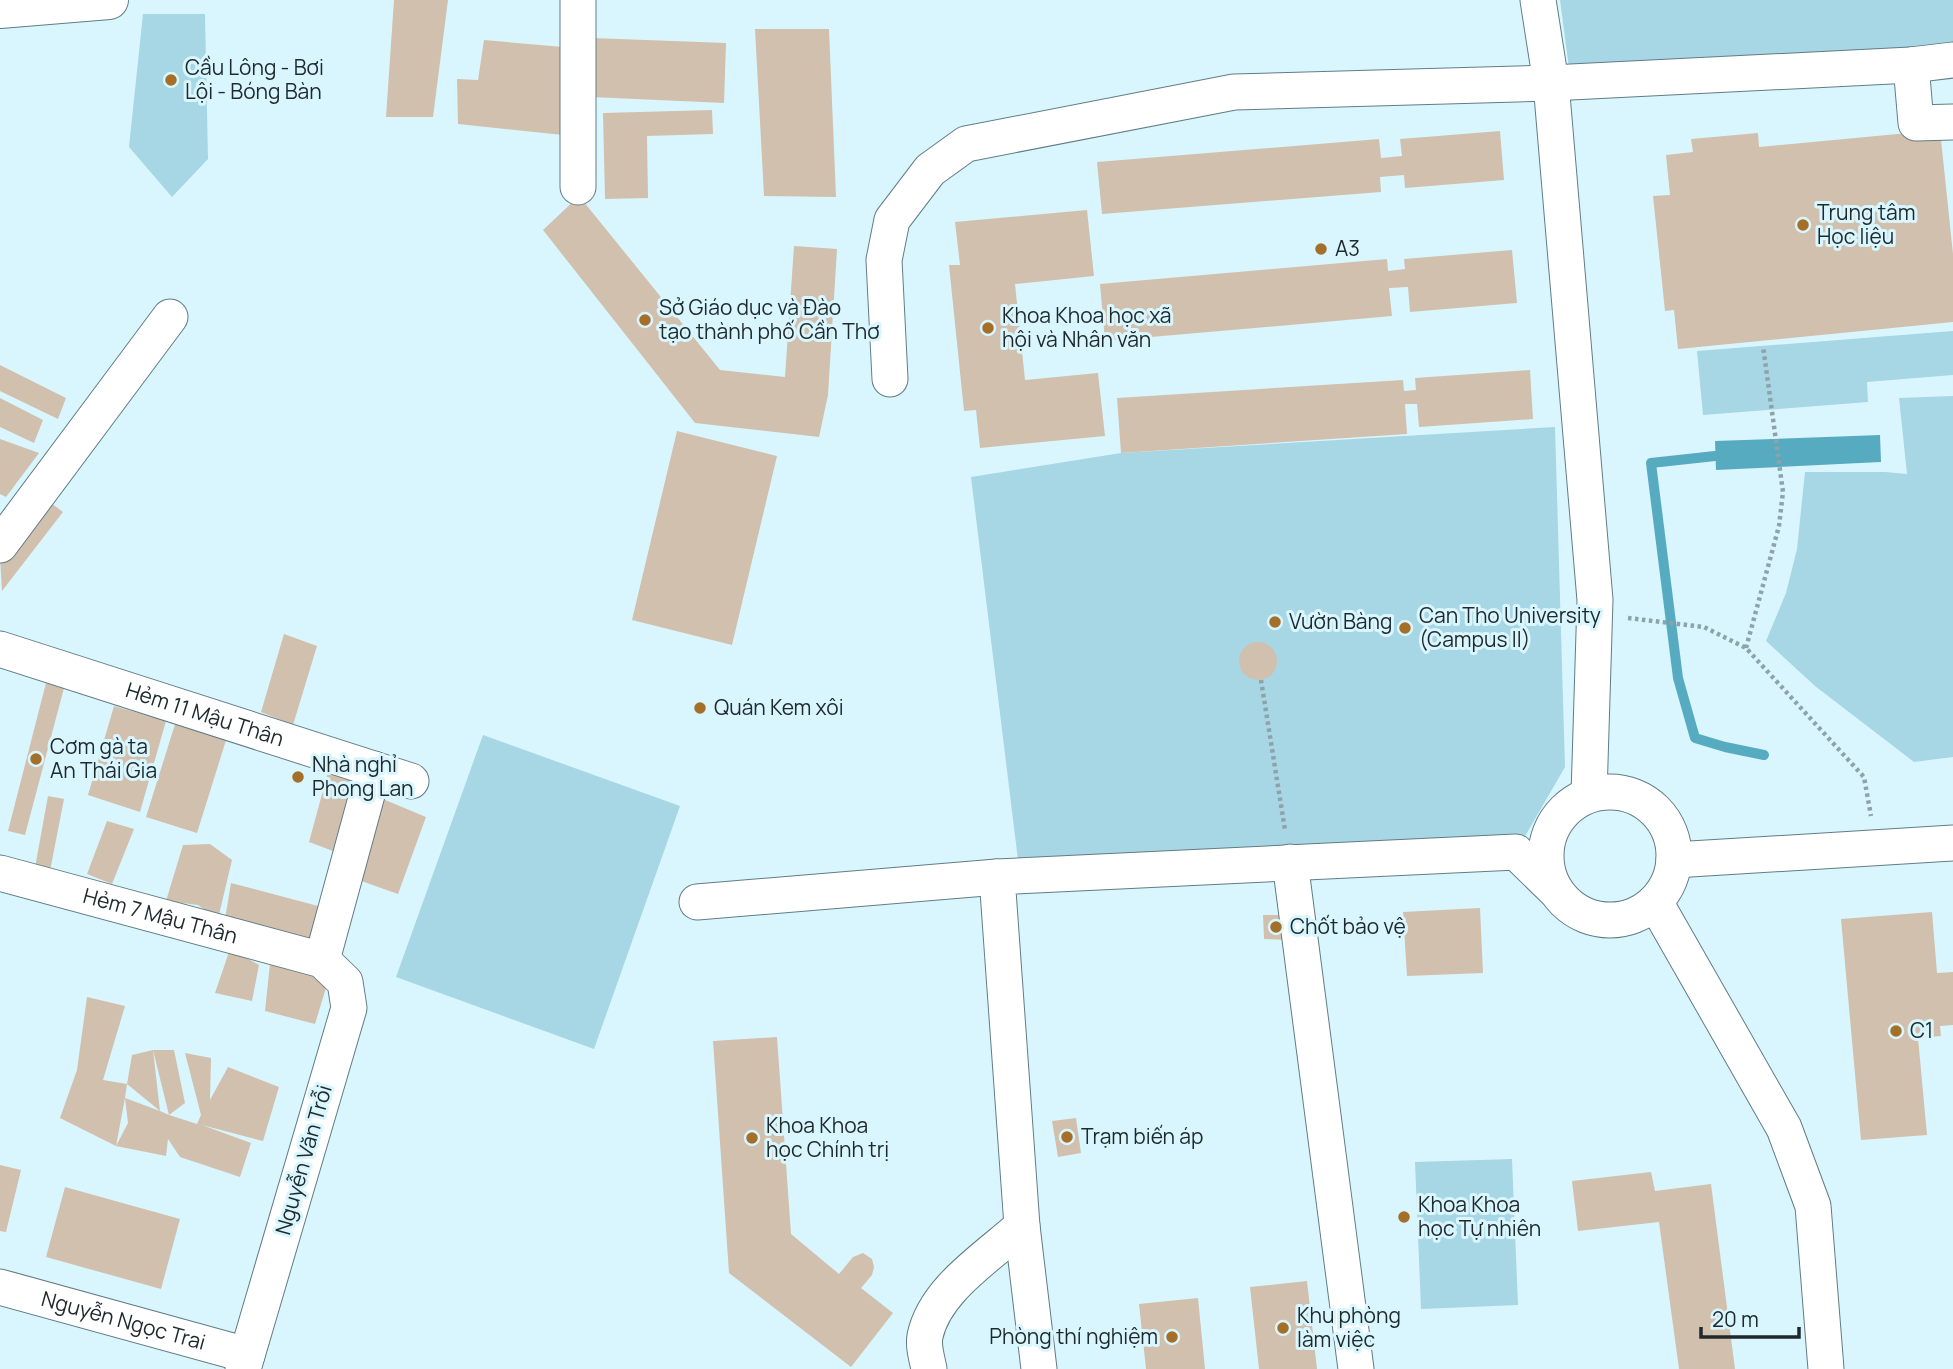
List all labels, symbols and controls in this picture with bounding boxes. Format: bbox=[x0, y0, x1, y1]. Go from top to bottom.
place label: Cầu Lông - Bơi Lội - Bóng Bàn bbox=[185, 53, 324, 105]
marker: Cầu Lông - Bơi Lội - Bóng Bàn bbox=[163, 72, 179, 88]
place label: Trung tâm Học liệu bbox=[1817, 198, 1916, 250]
marker: Trung tâm Học liệu bbox=[1795, 217, 1811, 233]
place label: A3 bbox=[1335, 234, 1360, 262]
marker: A3 bbox=[1313, 241, 1329, 257]
place label: Sở Giáo dục và Đào tạo thành phố Cần Thơ bbox=[659, 293, 880, 345]
place label: Khoa Khoa học xã hội và Nhân văn bbox=[1002, 301, 1171, 353]
marker: Sở Giáo dục và Đào tạo thành phố Cần Thơ bbox=[637, 312, 653, 328]
marker: Khoa Khoa học xã hội và Nhân văn bbox=[980, 320, 996, 336]
place label: Can Tho University (Campus II) bbox=[1419, 601, 1601, 653]
place label: Vườn Bàng bbox=[1289, 607, 1392, 635]
marker: Vườn Bàng bbox=[1267, 614, 1283, 630]
marker: Can Tho University (Campus II) bbox=[1397, 620, 1413, 636]
street label: Hẻm 11 Mậu Thân bbox=[122, 675, 288, 752]
place label: Quán Kem xôi bbox=[714, 693, 844, 721]
marker: Quán Kem xôi bbox=[692, 700, 708, 716]
place label: Cơm gà ta An Thái Gia bbox=[50, 732, 157, 784]
place label: Nhà nghỉ Phong Lan bbox=[312, 750, 414, 802]
marker: Cơm gà ta An Thái Gia bbox=[28, 751, 44, 767]
marker: Nhà nghỉ Phong Lan bbox=[290, 769, 306, 785]
street label: Hẻm 7 Mậu Thân bbox=[80, 881, 241, 950]
place label: Chốt bảo vệ bbox=[1290, 912, 1406, 940]
marker: Chốt bảo vệ bbox=[1268, 919, 1284, 935]
place label: C1 bbox=[1910, 1016, 1933, 1044]
marker: C1 bbox=[1888, 1023, 1904, 1039]
street label: Nguyễn Văn Trỗi bbox=[268, 1081, 338, 1238]
place label: Khoa Khoa học Chính trị bbox=[766, 1111, 889, 1163]
place label: Trạm biến áp bbox=[1081, 1122, 1203, 1150]
marker: Trạm biến áp bbox=[1059, 1129, 1075, 1145]
marker: Khoa Khoa học Chính trị bbox=[744, 1130, 760, 1146]
place label: Khoa Khoa học Tự nhiên bbox=[1418, 1190, 1541, 1242]
marker: Khoa Khoa học Tự nhiên bbox=[1396, 1209, 1412, 1225]
street label: Nguyễn Ngọc Trai bbox=[39, 1284, 209, 1356]
scale bar bbox=[1701, 1296, 1799, 1340]
place label: Khu phòng làm việc bbox=[1297, 1301, 1401, 1353]
text: 20 m bbox=[1712, 1305, 1759, 1333]
marker: Khu phòng làm việc bbox=[1275, 1320, 1291, 1336]
place label: Phòng thí nghiệm bbox=[989, 1322, 1158, 1350]
marker: Phòng thí nghiệm bbox=[1164, 1329, 1180, 1345]

